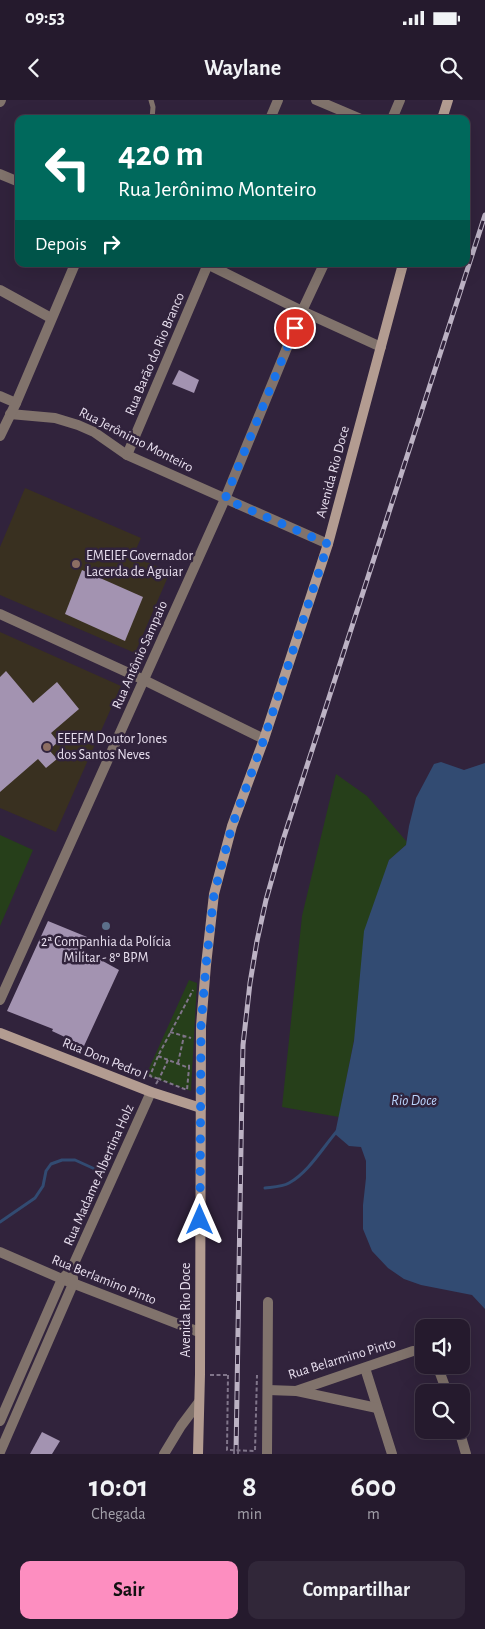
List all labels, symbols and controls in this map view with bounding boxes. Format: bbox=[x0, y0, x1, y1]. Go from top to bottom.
text: 09:53 bbox=[25, 8, 65, 27]
icon: back bbox=[20, 54, 48, 82]
icon: search bbox=[437, 54, 465, 82]
text: Waylane bbox=[204, 57, 281, 79]
icon: left bbox=[35, 135, 100, 200]
text: 420 m bbox=[118, 137, 204, 172]
text: Rua Jerônimo Monteiro bbox=[118, 178, 317, 200]
icon: right bbox=[97, 230, 125, 258]
text: Depois bbox=[35, 235, 87, 254]
street label: Rua Barão do Rio Branco bbox=[123, 291, 187, 417]
pin bbox=[274, 307, 316, 349]
icon: arrive bbox=[281, 314, 309, 342]
street label: Rua Jerônimo Monteiro bbox=[77, 405, 196, 475]
street label: Avenida Rio Doce bbox=[314, 424, 352, 520]
place label: EMEIEF Governador Lacerda de Aguiar bbox=[86, 549, 194, 579]
marker: EMEIEF Governador Lacerda de Aguiar bbox=[70, 558, 82, 570]
street label: Rua Antônio Sampaio bbox=[110, 599, 170, 711]
place label: EEEFM Doutor Jones dos Santos Neves bbox=[57, 732, 167, 762]
marker: EEEFM Doutor Jones dos Santos Neves bbox=[41, 741, 53, 753]
marker: 2ª Companhia da Polícia Militar - 8º BPM bbox=[100, 920, 112, 932]
place label: 2ª Companhia da Polícia Militar - 8º BPM bbox=[41, 935, 171, 965]
street label: Rua Dom Pedro I bbox=[60, 1036, 150, 1082]
water label: Rio Doce bbox=[391, 1093, 437, 1108]
street label: Rua Madame Albertina Holz bbox=[61, 1102, 137, 1248]
position arrow bbox=[173, 1193, 225, 1245]
street label: Rua Berlamino Pinto bbox=[50, 1253, 158, 1307]
street label: Avenida Rio Doce bbox=[179, 1263, 193, 1357]
map controls bbox=[415, 1319, 470, 1439]
button: sound bbox=[415, 1319, 470, 1374]
street label: Rua Belarmino Pinto bbox=[287, 1336, 398, 1382]
button: search bbox=[415, 1384, 470, 1439]
text: 10:01 bbox=[89, 1472, 148, 1502]
text: 8 bbox=[242, 1472, 257, 1502]
text: 600 bbox=[351, 1472, 396, 1502]
text: Chegada bbox=[91, 1506, 146, 1522]
text: min bbox=[237, 1506, 262, 1522]
text: m bbox=[367, 1506, 380, 1522]
button: Sair bbox=[20, 1561, 238, 1619]
button: Compartilhar bbox=[248, 1561, 465, 1619]

